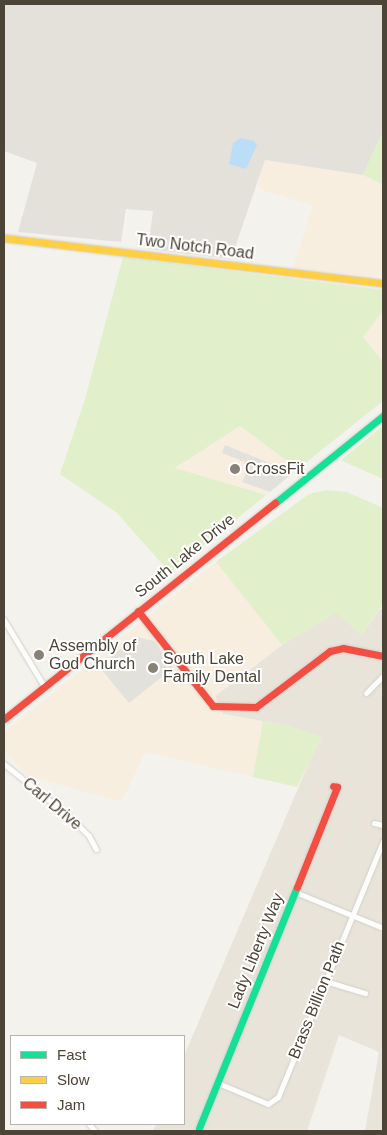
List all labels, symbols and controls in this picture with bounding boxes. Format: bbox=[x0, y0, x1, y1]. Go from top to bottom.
street label: Two Notch Road bbox=[135, 230, 255, 264]
place label: CrossFit bbox=[245, 459, 305, 479]
marker: CrossFit bbox=[229, 463, 241, 475]
street label: South Lake Drive bbox=[131, 510, 239, 602]
place label: Assembly of God Church bbox=[49, 636, 136, 674]
marker: Assembly of God Church bbox=[33, 649, 45, 661]
place label: South Lake Family Dental bbox=[163, 649, 261, 687]
marker: South Lake Family Dental bbox=[147, 662, 159, 674]
street label: Carl Drive bbox=[19, 774, 85, 834]
street label: Lady Liberty Way bbox=[224, 890, 288, 1012]
street label: Brass Billion Path bbox=[285, 938, 349, 1062]
legend bbox=[10, 1035, 185, 1125]
text: Fast bbox=[57, 1046, 86, 1063]
text: Slow bbox=[57, 1071, 90, 1088]
text: Jam bbox=[57, 1096, 85, 1113]

